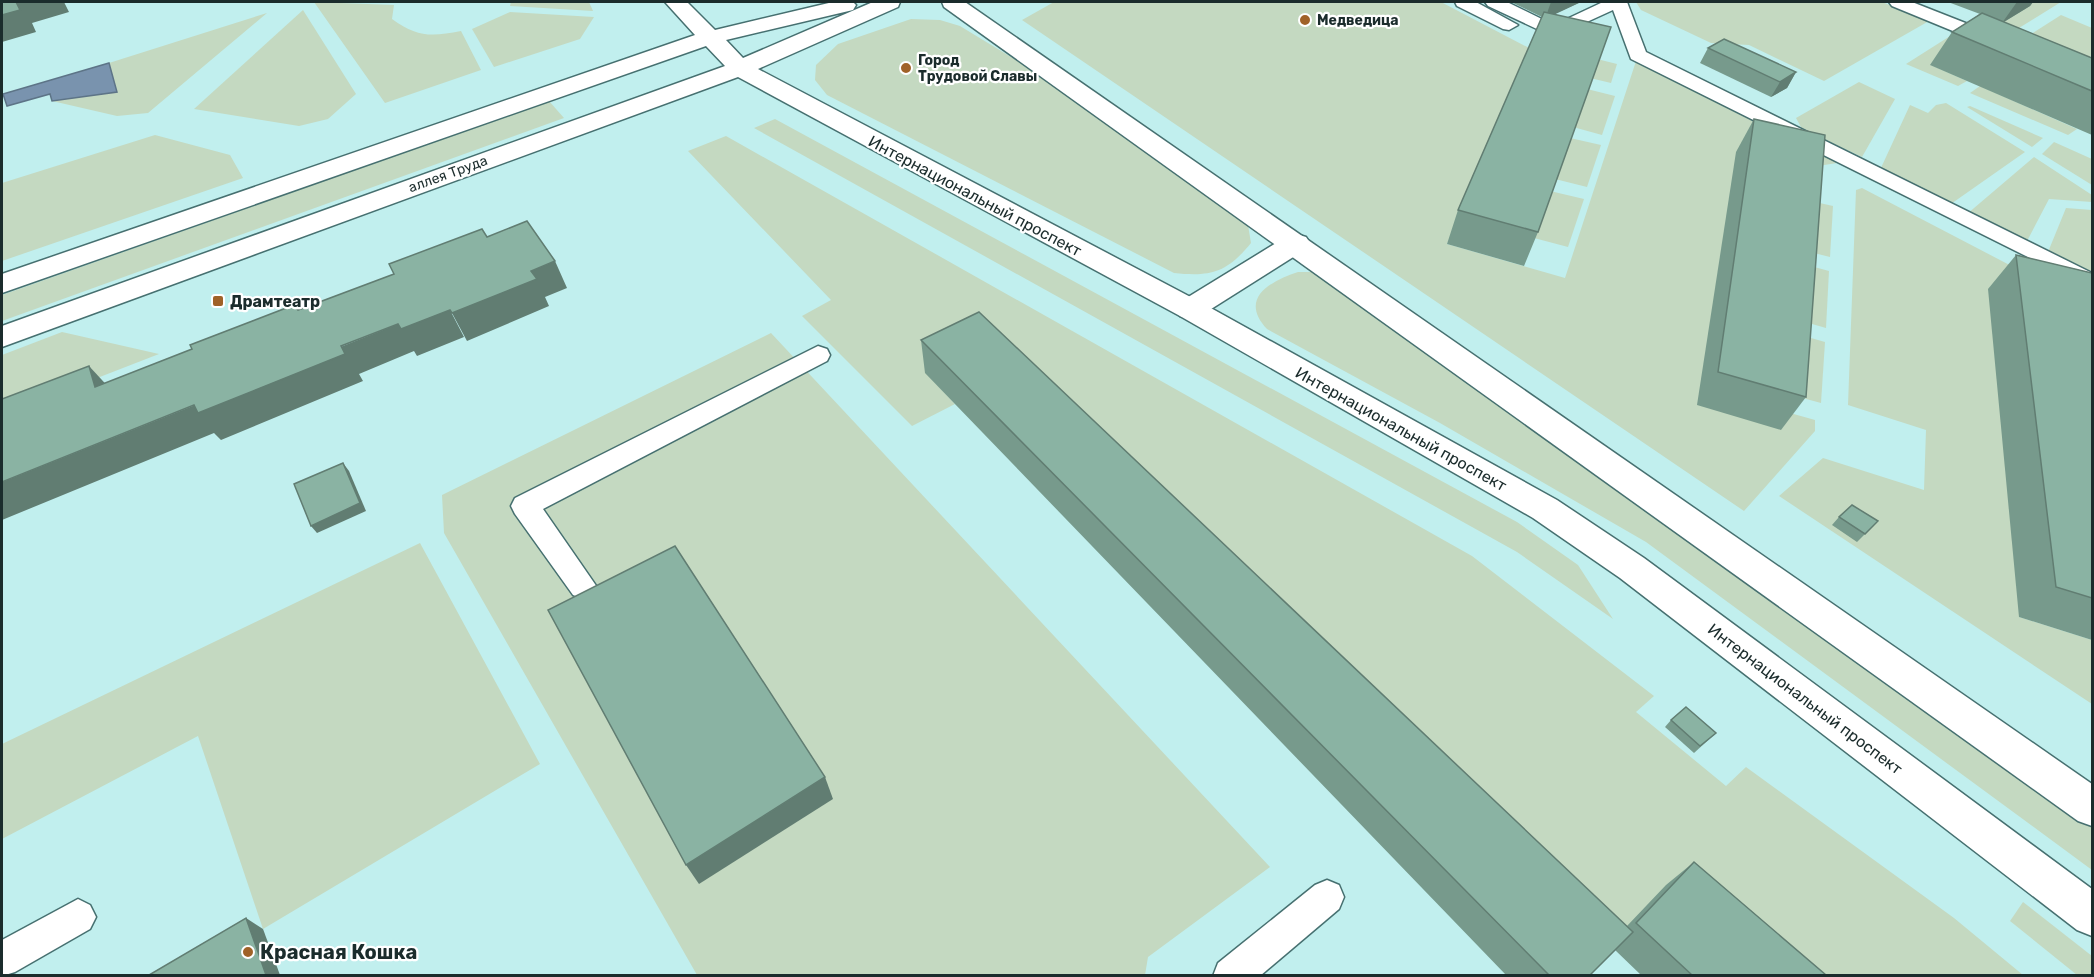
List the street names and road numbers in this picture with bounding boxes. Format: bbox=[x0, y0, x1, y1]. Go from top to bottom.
street label: Интернациональный проспект bbox=[865, 132, 1085, 260]
street label: аллея Труда bbox=[406, 152, 490, 196]
street label: Интернациональный проспект bbox=[1292, 363, 1510, 495]
street label: Интернациональный проспект bbox=[1704, 620, 1906, 778]

